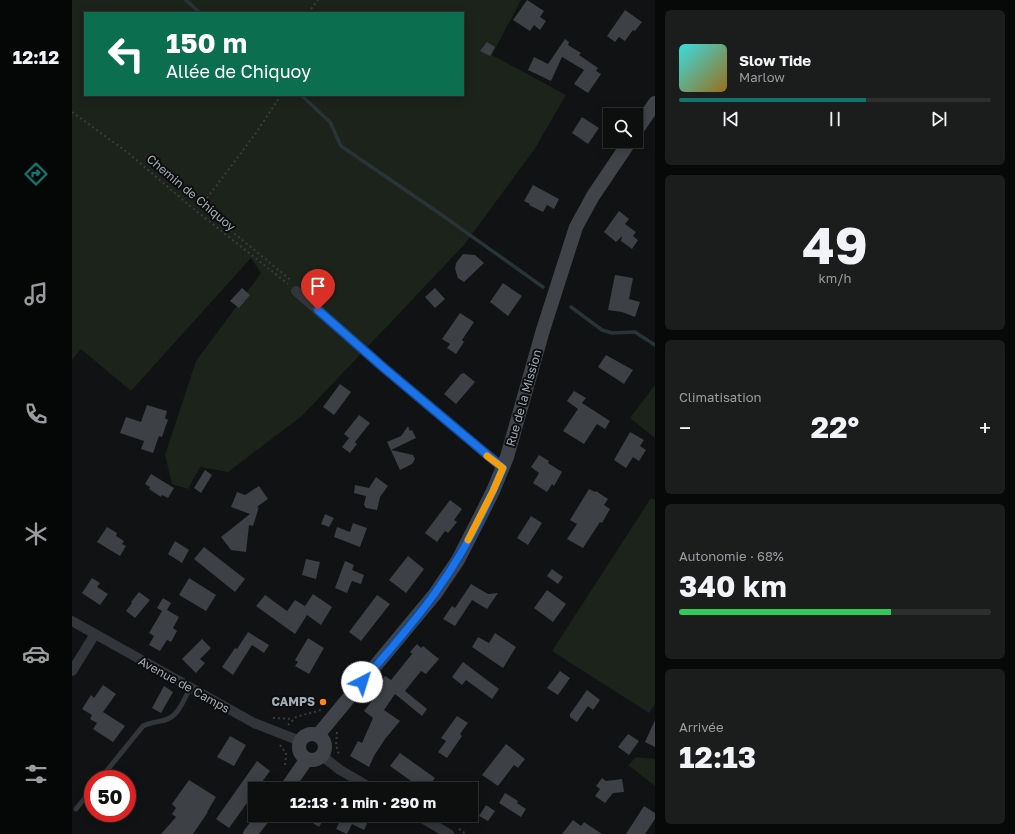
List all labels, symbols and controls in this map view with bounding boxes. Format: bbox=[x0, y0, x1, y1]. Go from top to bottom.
text: 150 m bbox=[166, 26, 247, 59]
icon: left bbox=[100, 28, 152, 80]
text: 12:12 bbox=[13, 46, 59, 68]
text: Slow Tide bbox=[739, 51, 811, 69]
text: Allée de Chiquoy bbox=[166, 60, 311, 82]
text: Marlow bbox=[739, 69, 785, 85]
map controls bbox=[603, 108, 643, 148]
button: search bbox=[603, 108, 643, 148]
icon: previous bbox=[720, 108, 742, 130]
icon: pause bbox=[824, 108, 846, 130]
icon: next bbox=[928, 108, 950, 130]
street label: Chemin de Chiquoy bbox=[144, 151, 239, 234]
icon: directions bbox=[22, 160, 50, 188]
text: 49 bbox=[802, 213, 868, 275]
pin bbox=[301, 269, 335, 310]
text: km/h bbox=[818, 270, 852, 286]
icon: arrive bbox=[307, 275, 329, 297]
icon: music bbox=[22, 280, 50, 308]
street label: Rue de la Mission bbox=[503, 348, 545, 448]
text: Climatisation bbox=[679, 389, 761, 405]
icon: phone bbox=[22, 400, 50, 428]
text: 22° bbox=[811, 409, 859, 445]
text: − bbox=[679, 414, 691, 441]
text: + bbox=[979, 414, 991, 441]
icon: climate bbox=[22, 520, 50, 548]
text: Autonomie · 68% bbox=[679, 548, 784, 564]
text: 340 km bbox=[679, 568, 787, 604]
icon: car bbox=[22, 640, 50, 668]
street label: Avenue de Camps bbox=[136, 653, 232, 716]
position arrow bbox=[341, 661, 383, 703]
place label: CAMPS bbox=[271, 694, 315, 709]
marker: CAMPS bbox=[318, 697, 328, 707]
text: Arrivée bbox=[679, 719, 723, 735]
text: 12:13 bbox=[679, 739, 756, 775]
icon: filters bbox=[22, 760, 50, 788]
speed limit sign: 50 bbox=[84, 770, 136, 822]
text: 12:13 · 1 min · 290 m bbox=[290, 793, 436, 811]

